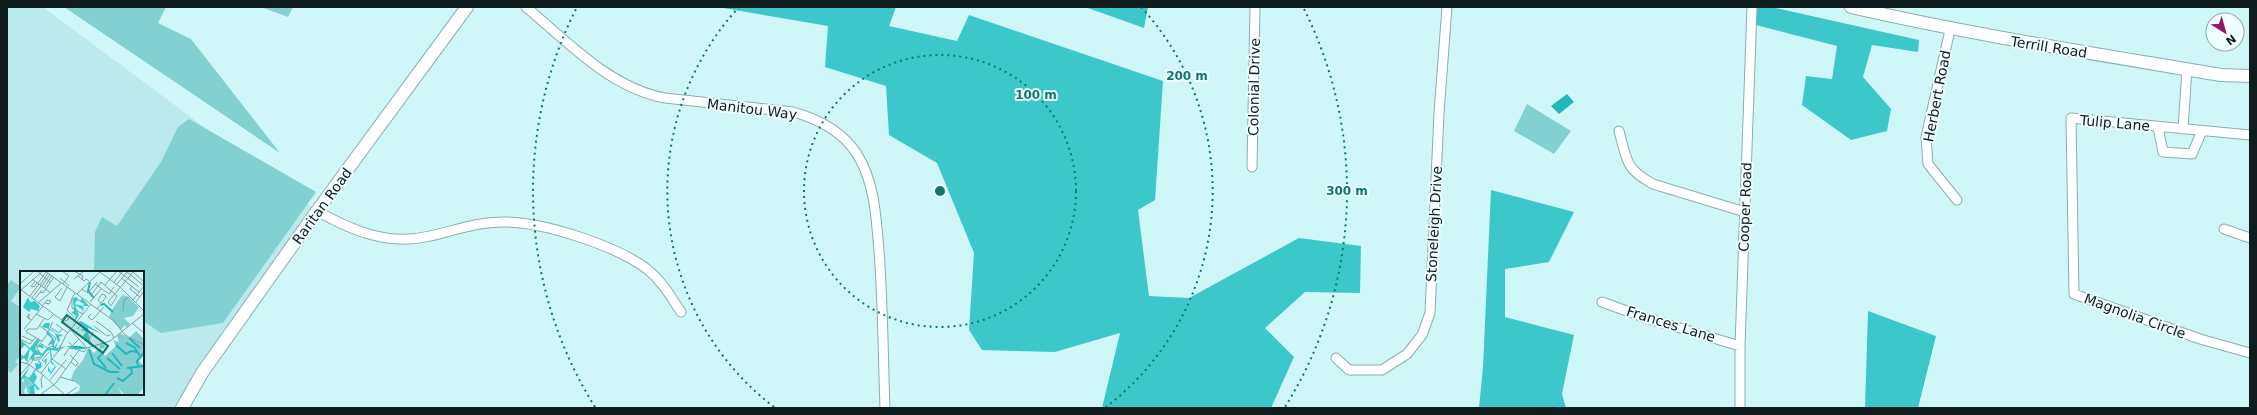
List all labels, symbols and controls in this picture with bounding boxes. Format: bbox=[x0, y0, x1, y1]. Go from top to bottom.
north arrow bbox=[2205, 12, 2245, 52]
text: N bbox=[2223, 32, 2238, 48]
street label: Terrill Road bbox=[2009, 33, 2088, 61]
street label: Colonial Drive bbox=[1245, 38, 1263, 136]
street label: Herbert Road bbox=[1920, 49, 1954, 143]
text: 200 m bbox=[1166, 69, 1208, 83]
text: 100 m bbox=[1015, 88, 1057, 102]
street label: Manitou Way bbox=[706, 96, 798, 122]
street label: Tulip Lane bbox=[2078, 112, 2151, 134]
street label: Cooper Road bbox=[1735, 162, 1755, 252]
street label: Raritan Road bbox=[289, 165, 355, 247]
street label: Stoneleigh Drive bbox=[1423, 165, 1445, 283]
centre of rings bbox=[933, 184, 947, 198]
text: 300 m bbox=[1326, 184, 1368, 198]
inset map bbox=[20, 271, 144, 395]
street label: Magnolia Circle bbox=[2082, 290, 2188, 342]
street label: Frances Lane bbox=[1625, 303, 1717, 345]

